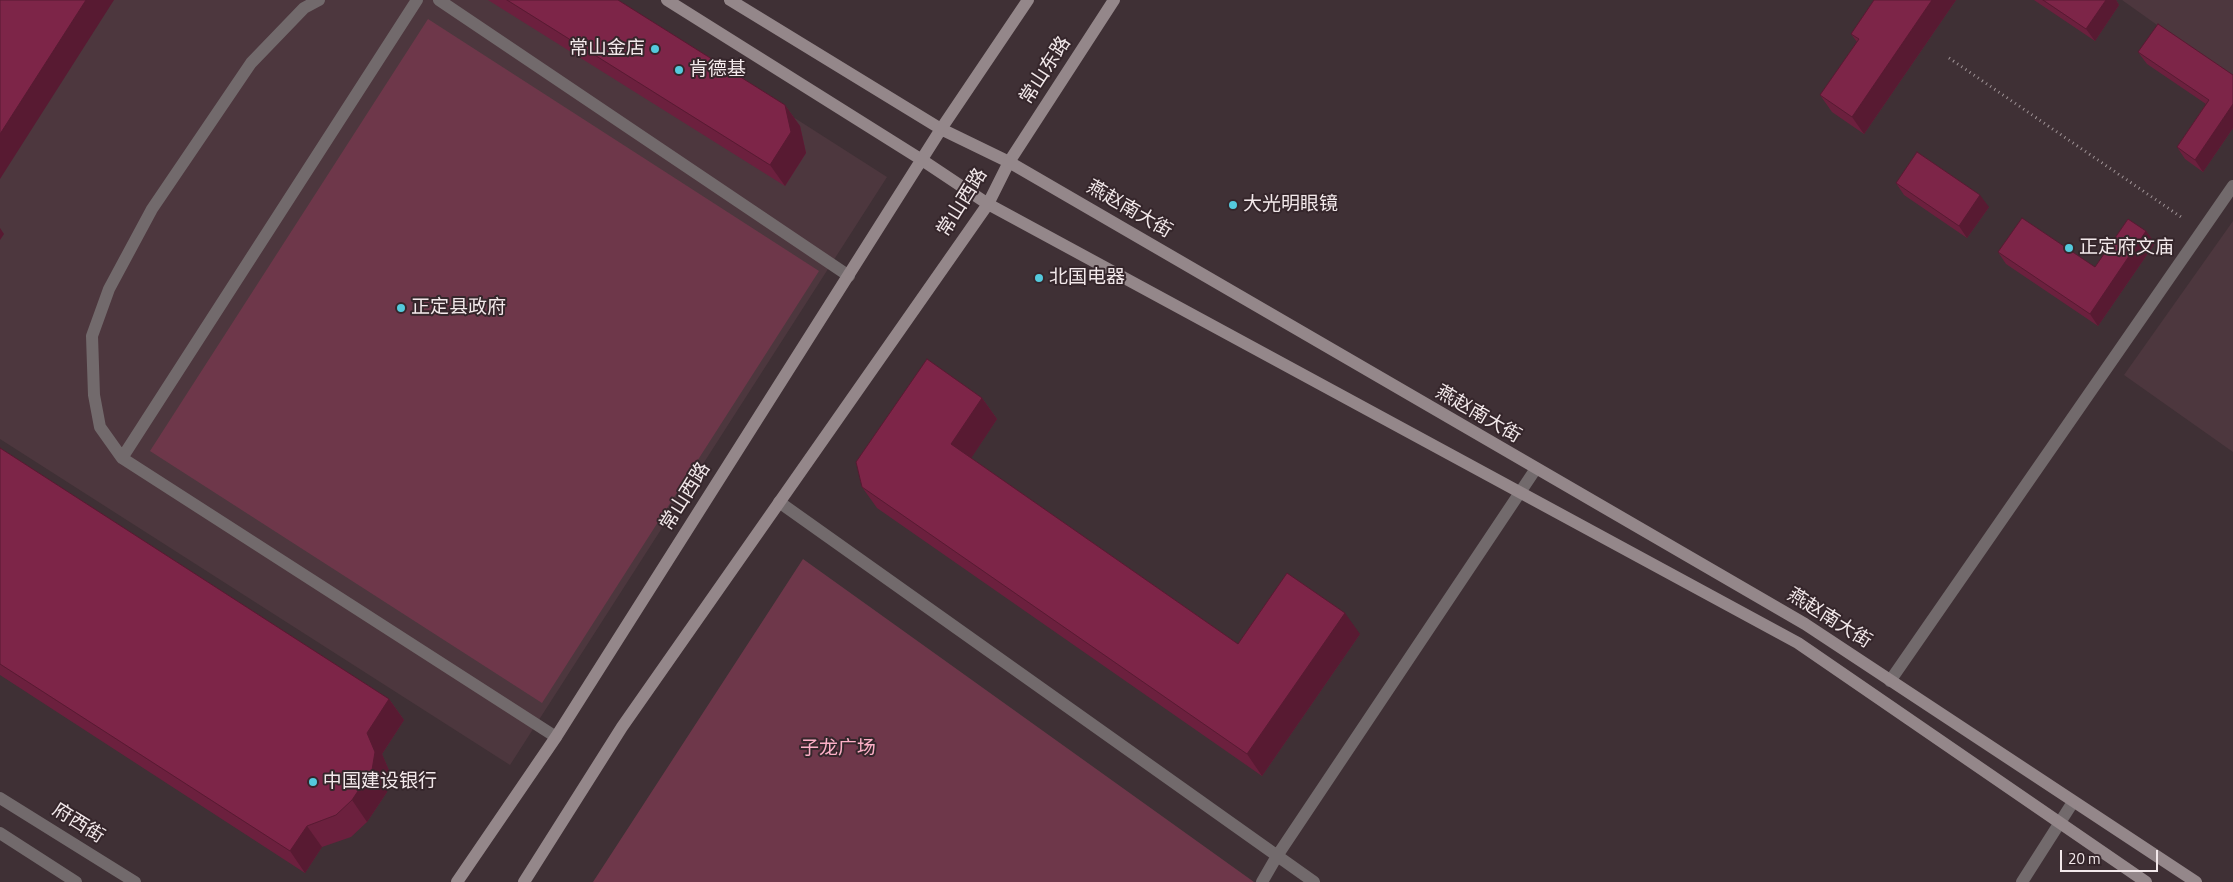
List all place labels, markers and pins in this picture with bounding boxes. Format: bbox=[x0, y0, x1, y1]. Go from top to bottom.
place label: 常山金店 bbox=[569, 38, 645, 60]
marker: 常山金店 bbox=[649, 43, 661, 55]
place label: 肯德基 bbox=[689, 59, 746, 81]
marker: 肯德基 bbox=[673, 64, 685, 76]
place label: 大光明眼镜 bbox=[1243, 194, 1338, 216]
marker: 大光明眼镜 bbox=[1227, 199, 1239, 211]
place label: 正定府文庙 bbox=[2079, 237, 2174, 259]
marker: 正定府文庙 bbox=[2063, 242, 2075, 254]
place label: 北国电器 bbox=[1049, 267, 1125, 289]
marker: 北国电器 bbox=[1033, 272, 1045, 284]
place label: 正定县政府 bbox=[411, 297, 506, 319]
marker: 正定县政府 bbox=[395, 302, 407, 314]
place label: 中国建设银行 bbox=[323, 771, 437, 793]
marker: 中国建设银行 bbox=[307, 776, 319, 788]

